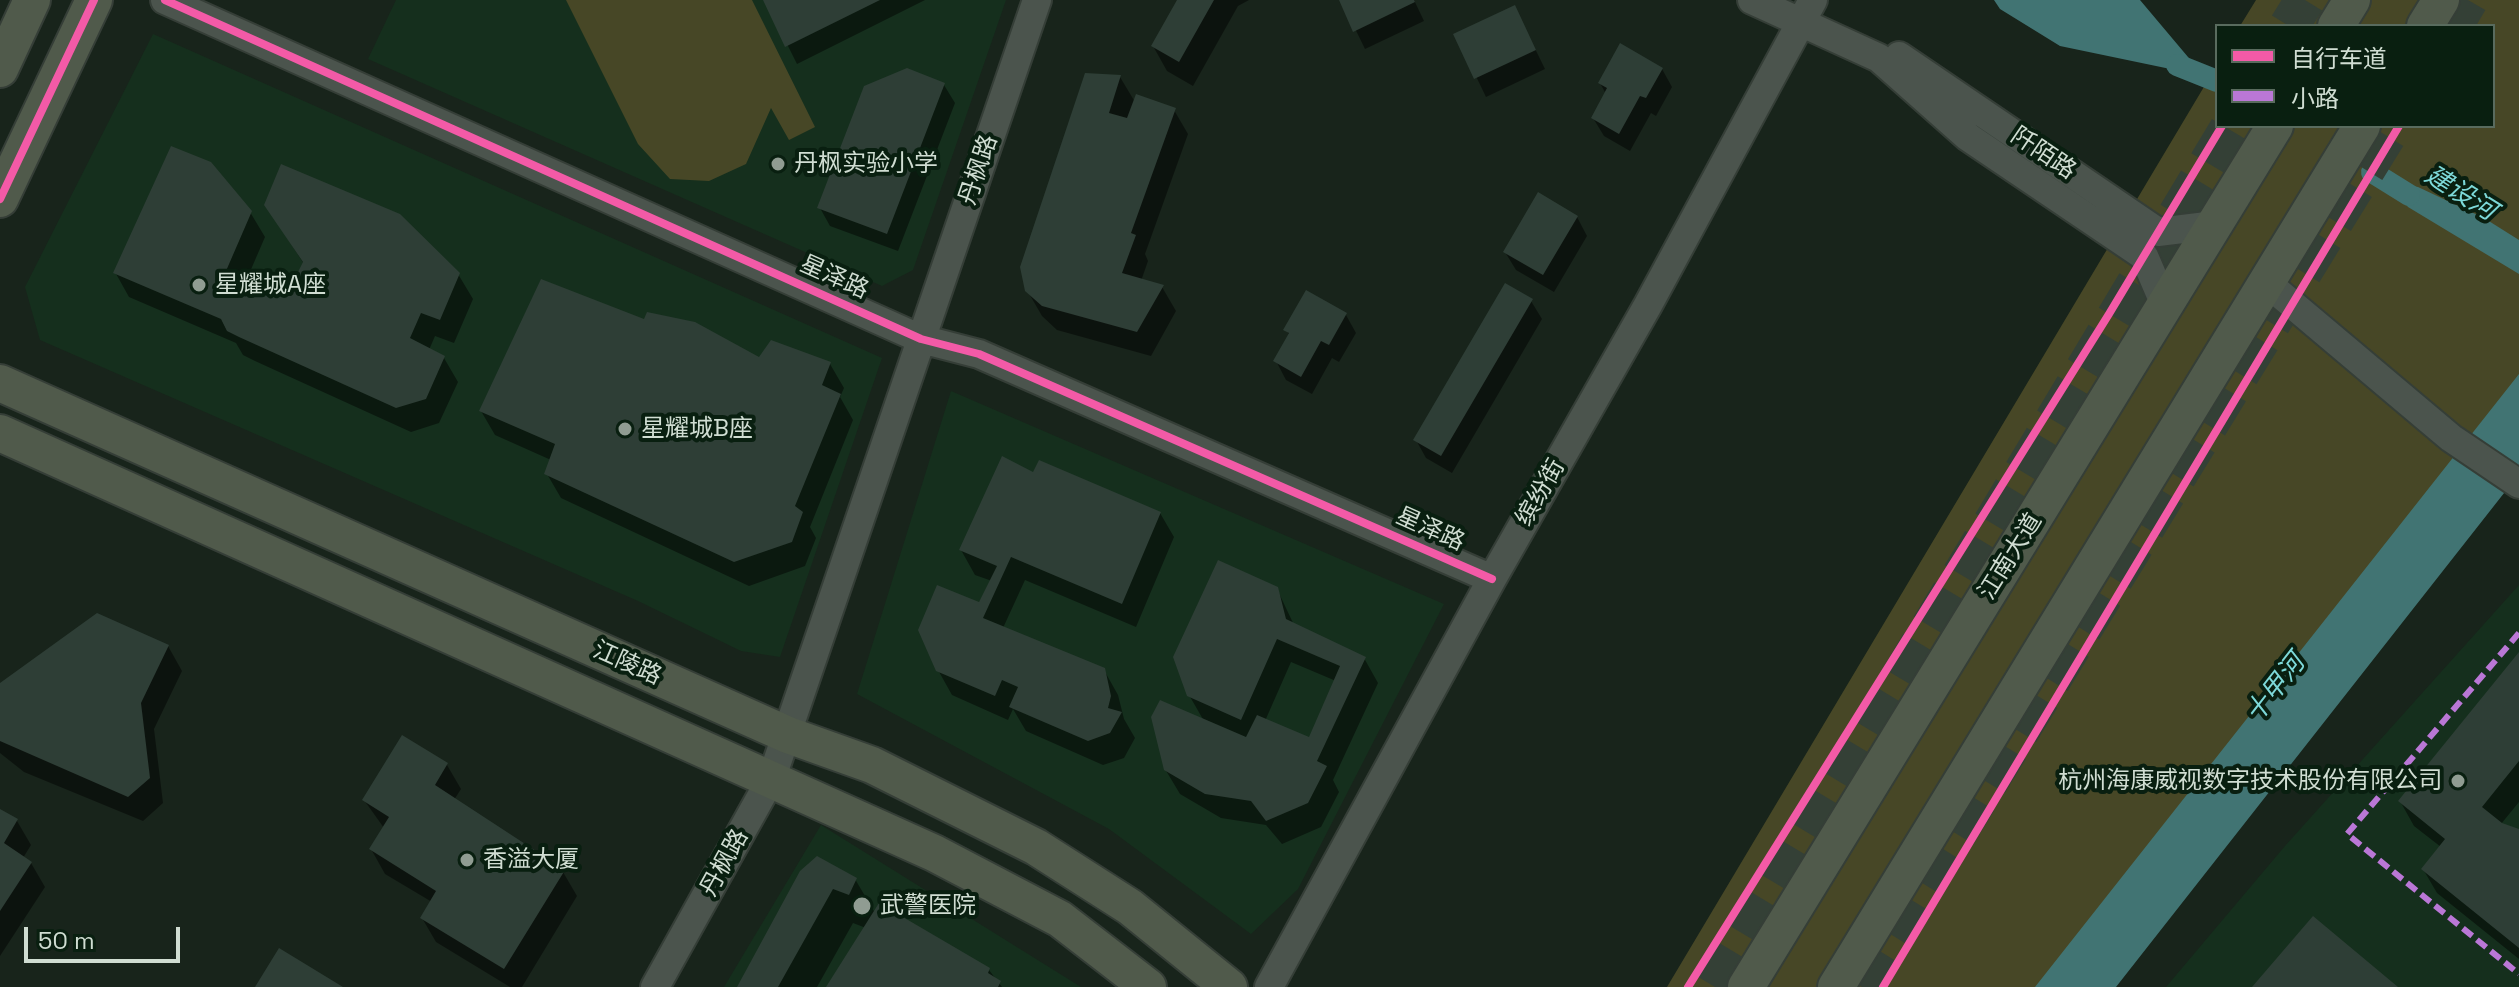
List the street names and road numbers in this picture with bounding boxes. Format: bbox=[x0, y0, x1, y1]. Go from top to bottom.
street label: 阡陌路 bbox=[2005, 122, 2081, 186]
street label: 丹枫路 bbox=[954, 131, 1004, 209]
street label: 星泽路 bbox=[795, 250, 873, 306]
street label: 缤纷街 bbox=[1511, 455, 1571, 531]
street label: 星泽路 bbox=[1391, 502, 1469, 558]
street label: 江南大道 bbox=[1973, 509, 2049, 605]
street label: 江陵路 bbox=[588, 636, 666, 692]
street label: 丹枫路 bbox=[695, 825, 755, 901]

